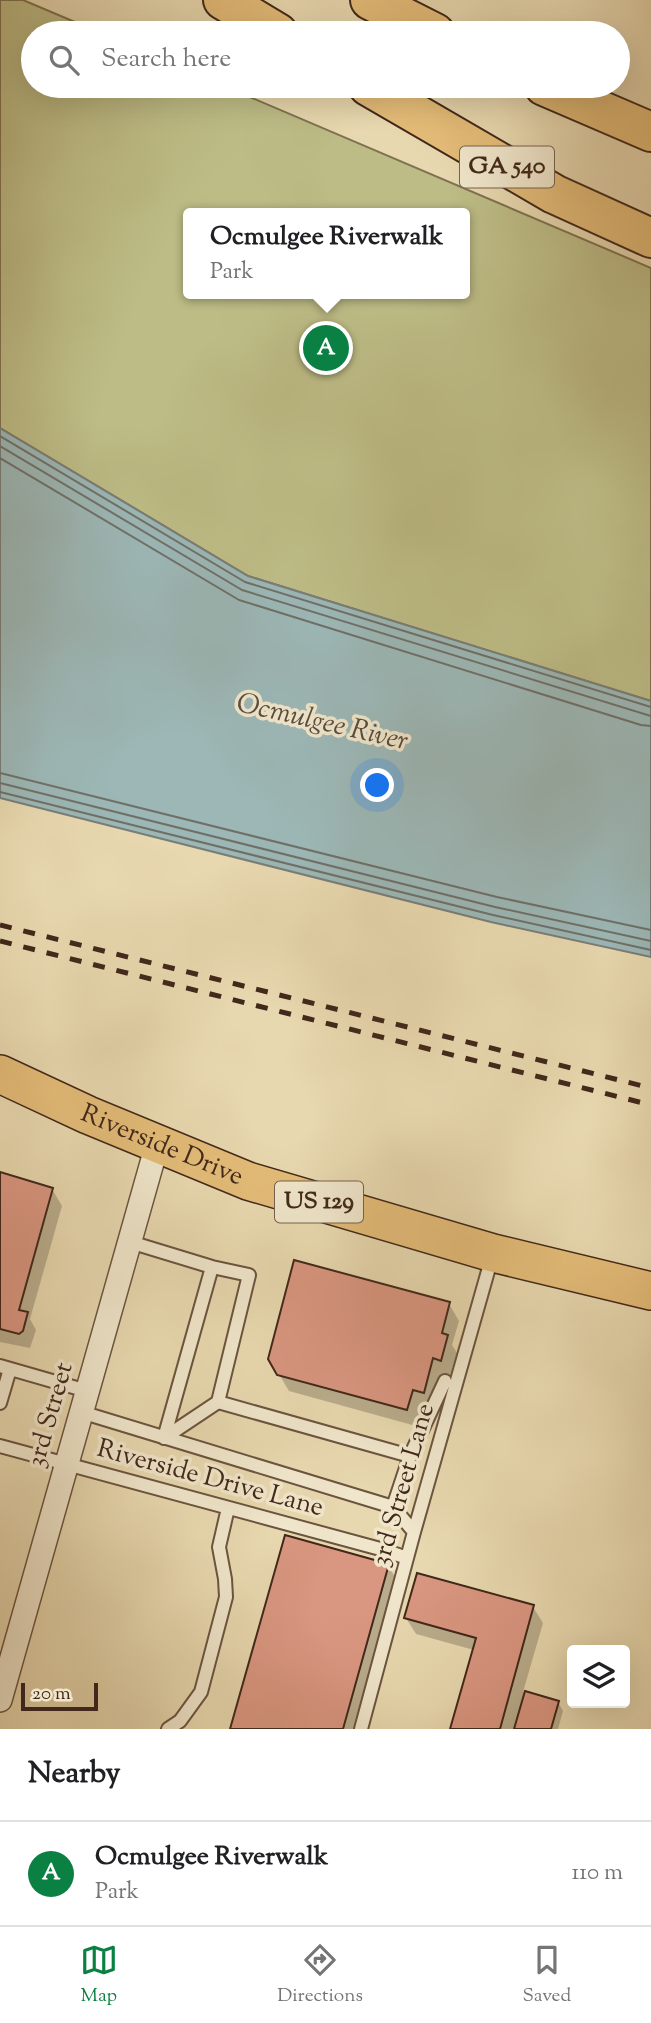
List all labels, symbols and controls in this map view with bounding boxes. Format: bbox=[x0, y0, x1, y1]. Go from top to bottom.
search box bbox=[21, 21, 630, 98]
icon: search bbox=[45, 41, 83, 79]
text: Search here bbox=[101, 41, 231, 78]
road number: GA 540 bbox=[460, 146, 554, 188]
popup bbox=[183, 208, 470, 299]
text: Ocmulgee Riverwalk bbox=[210, 219, 443, 256]
text: Park bbox=[210, 256, 254, 289]
pin: A bbox=[303, 322, 349, 374]
water label: Ocmulgee River bbox=[232, 684, 412, 762]
your location bbox=[360, 768, 394, 802]
street label: Riverside Drive bbox=[75, 1095, 249, 1196]
road number: US 129 bbox=[275, 1182, 363, 1222]
street label: 3rd Street bbox=[18, 1358, 84, 1472]
street label: 3rd Street Lane bbox=[363, 1399, 445, 1571]
street label: Riverside Drive Lane bbox=[93, 1431, 327, 1527]
map controls bbox=[567, 1645, 630, 1708]
button: layers bbox=[567, 1645, 630, 1708]
scale bar bbox=[21, 1680, 98, 1712]
text: 20 m bbox=[32, 1681, 71, 1708]
text: Nearby bbox=[28, 1753, 120, 1796]
text: Ocmulgee Riverwalk bbox=[95, 1839, 328, 1876]
text: A bbox=[42, 1857, 60, 1890]
text: 110 m bbox=[572, 1857, 623, 1890]
text: Park bbox=[95, 1876, 139, 1909]
tab: Map bbox=[80, 1941, 118, 2010]
tab: Directions bbox=[277, 1941, 363, 2010]
tab: Saved bbox=[522, 1941, 571, 2010]

